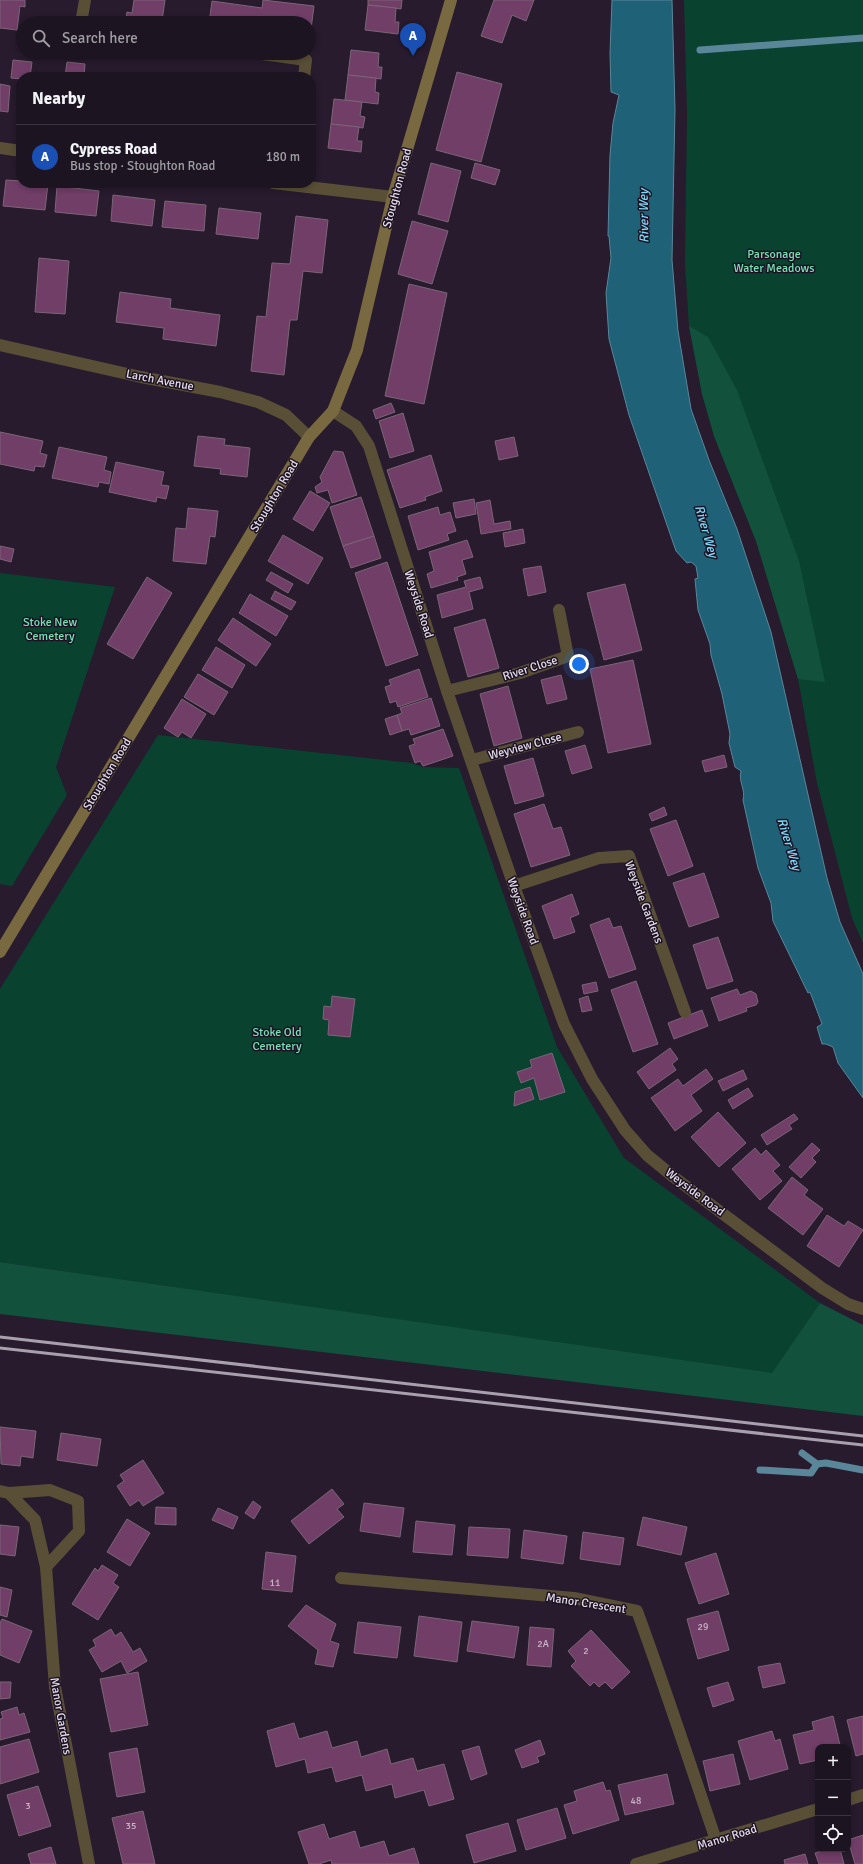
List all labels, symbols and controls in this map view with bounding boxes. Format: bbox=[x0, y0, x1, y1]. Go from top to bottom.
search box bbox=[16, 16, 316, 60]
pin: A bbox=[400, 23, 426, 56]
icon: search bbox=[30, 27, 52, 49]
text: Search here bbox=[62, 29, 138, 47]
text: Nearby bbox=[32, 88, 85, 109]
text: Cypress Road bbox=[70, 140, 157, 158]
street label: Stoughton Road bbox=[380, 147, 415, 229]
text: A bbox=[41, 149, 49, 165]
text: 180 m bbox=[266, 149, 300, 165]
text: Bus stop · Stoughton Road bbox=[70, 158, 215, 174]
water label: River Wey bbox=[635, 187, 652, 243]
park label: Parsonage Water Meadows bbox=[733, 247, 815, 276]
street label: Larch Avenue bbox=[125, 367, 195, 394]
street label: Stoughton Road bbox=[247, 457, 302, 535]
water label: River Wey bbox=[691, 503, 722, 561]
street label: Weyside Road bbox=[401, 568, 437, 640]
park label: Stoke New Cemetery bbox=[23, 615, 77, 644]
street label: River Close bbox=[501, 653, 560, 684]
your location bbox=[569, 654, 589, 674]
street label: Weyview Close bbox=[487, 730, 563, 763]
street label: Stoughton Road bbox=[80, 735, 135, 813]
water label: River Wey bbox=[773, 816, 805, 874]
street label: Weyside Gardens bbox=[621, 859, 666, 945]
street label: Weyside Road bbox=[503, 876, 542, 947]
park label: Stoke Old Cemetery bbox=[252, 1025, 302, 1054]
street label: Weyside Road bbox=[662, 1165, 727, 1220]
house number: 11 bbox=[270, 1577, 280, 1589]
street label: Manor Crescent bbox=[545, 1590, 627, 1617]
house number: 29 bbox=[698, 1621, 708, 1633]
house number: 2A bbox=[537, 1638, 549, 1650]
house number: 2 bbox=[583, 1645, 589, 1657]
street label: Manor Gardens bbox=[46, 1676, 75, 1756]
map controls bbox=[815, 1744, 851, 1852]
button: + bbox=[815, 1744, 851, 1780]
button: − bbox=[815, 1780, 851, 1816]
house number: 48 bbox=[631, 1795, 641, 1807]
house number: 3 bbox=[25, 1800, 31, 1812]
button: locate bbox=[815, 1816, 851, 1852]
house number: 35 bbox=[126, 1820, 136, 1832]
street label: Manor Road bbox=[696, 1821, 759, 1854]

